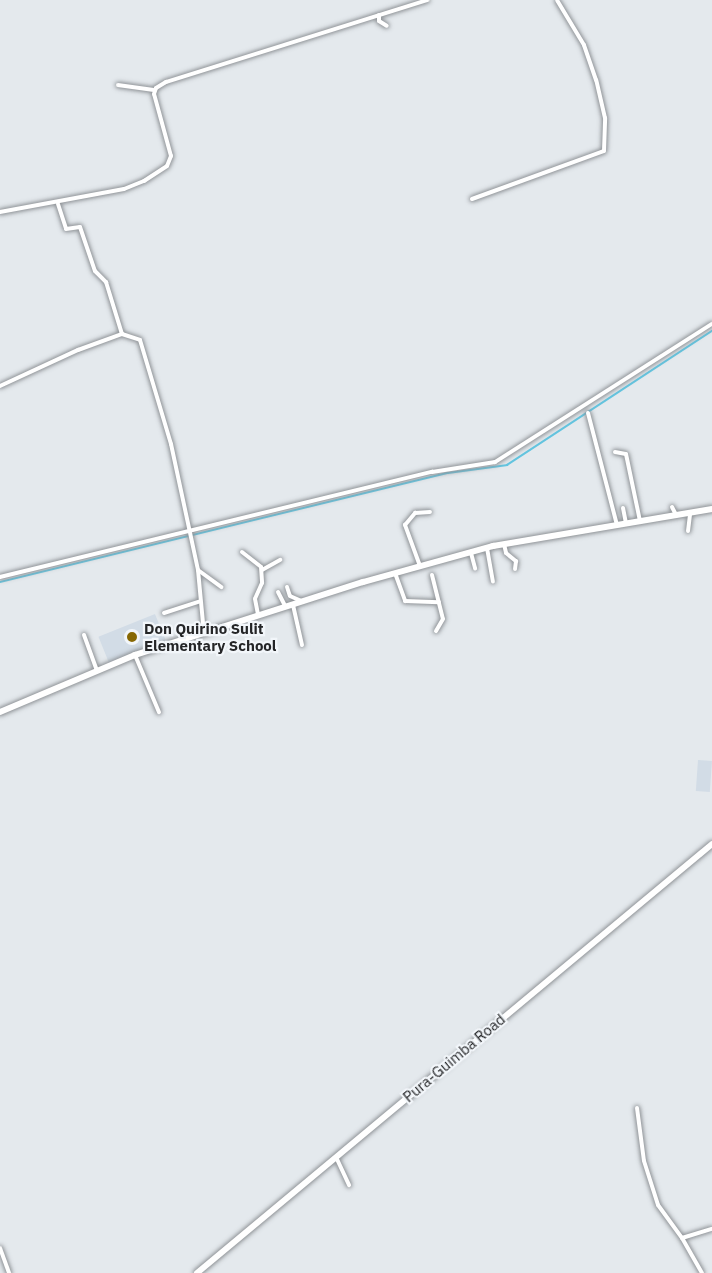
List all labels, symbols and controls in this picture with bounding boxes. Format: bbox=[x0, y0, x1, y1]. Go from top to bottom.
place label: Don Quirino Sulit Elementary School bbox=[144, 619, 276, 654]
marker: Don Quirino Sulit Elementary School bbox=[125, 630, 139, 644]
street label: Pura-Guimba Road bbox=[399, 1010, 509, 1106]

